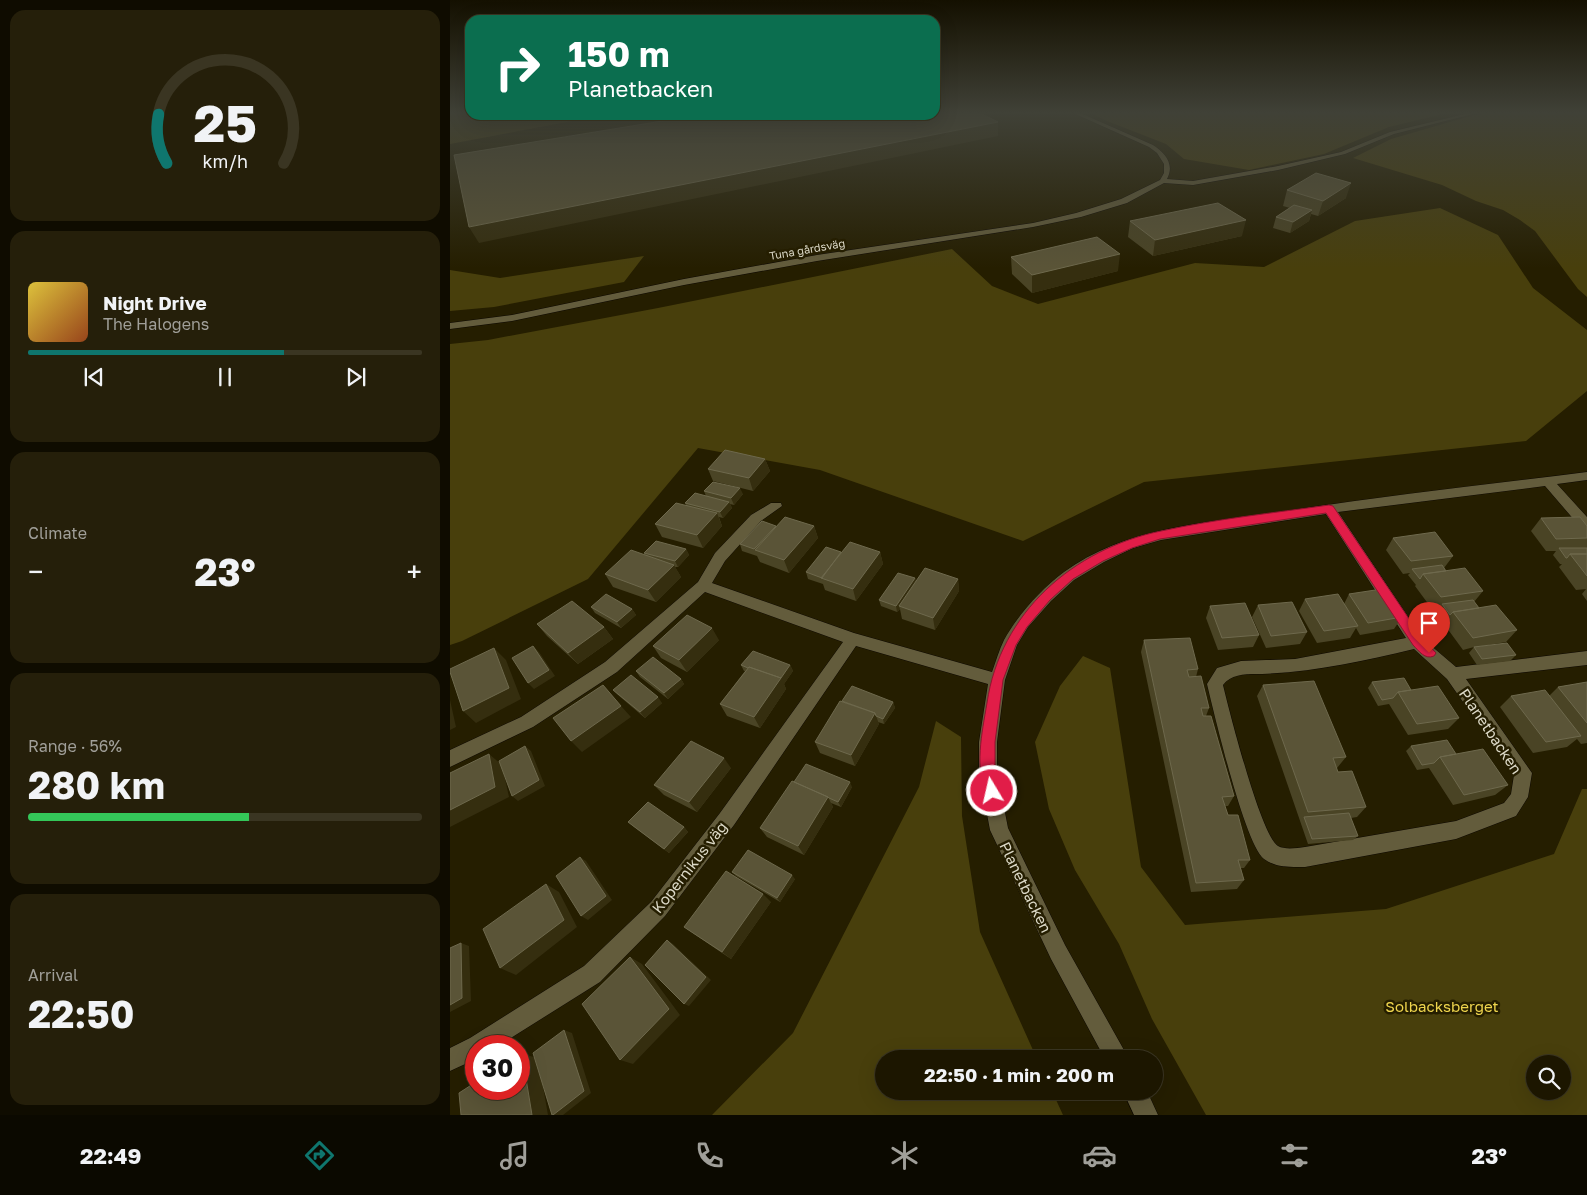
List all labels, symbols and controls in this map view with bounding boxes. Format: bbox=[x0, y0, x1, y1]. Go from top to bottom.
text: 150 m bbox=[568, 33, 670, 75]
icon: right bbox=[485, 35, 550, 100]
text: Planetbacken bbox=[568, 75, 713, 102]
text: 25 bbox=[193, 91, 257, 153]
text: km/h bbox=[202, 150, 248, 172]
street label: Tuna gårdsväg bbox=[768, 236, 846, 262]
text: Night Drive bbox=[103, 291, 207, 314]
text: The Halogens bbox=[103, 314, 209, 334]
icon: previous bbox=[80, 363, 108, 391]
icon: pause bbox=[211, 363, 239, 391]
icon: next bbox=[342, 363, 370, 391]
text: Climate bbox=[28, 523, 87, 543]
text: 23° bbox=[194, 549, 256, 594]
text: − bbox=[28, 555, 43, 588]
text: + bbox=[407, 555, 422, 588]
pin bbox=[1408, 602, 1450, 653]
icon: arrive bbox=[1415, 609, 1443, 637]
street label: Planetbacken bbox=[1456, 685, 1526, 777]
text: Range · 56% bbox=[28, 736, 122, 756]
text: 280 km bbox=[28, 762, 165, 807]
position arrow bbox=[965, 764, 1017, 816]
street label: Kopernikus väg bbox=[648, 818, 730, 916]
street label: Planetbacken bbox=[996, 839, 1056, 935]
text: Arrival bbox=[28, 965, 78, 985]
text: 22:50 bbox=[28, 991, 134, 1036]
park label: Solbacksberget bbox=[1385, 997, 1499, 1015]
speed limit sign: 30 bbox=[465, 1035, 530, 1100]
map controls bbox=[1526, 1055, 1571, 1100]
button: search bbox=[1526, 1055, 1571, 1100]
text: 22:50 · 1 min · 200 m bbox=[924, 1063, 1114, 1086]
icon: directions bbox=[302, 1138, 337, 1173]
icon: music bbox=[497, 1138, 532, 1173]
icon: phone bbox=[692, 1138, 727, 1173]
icon: climate bbox=[887, 1138, 922, 1173]
icon: car bbox=[1082, 1138, 1117, 1173]
icon: filters bbox=[1277, 1138, 1312, 1173]
text: 22:49 bbox=[80, 1142, 142, 1169]
text: 23° bbox=[1471, 1142, 1507, 1169]

